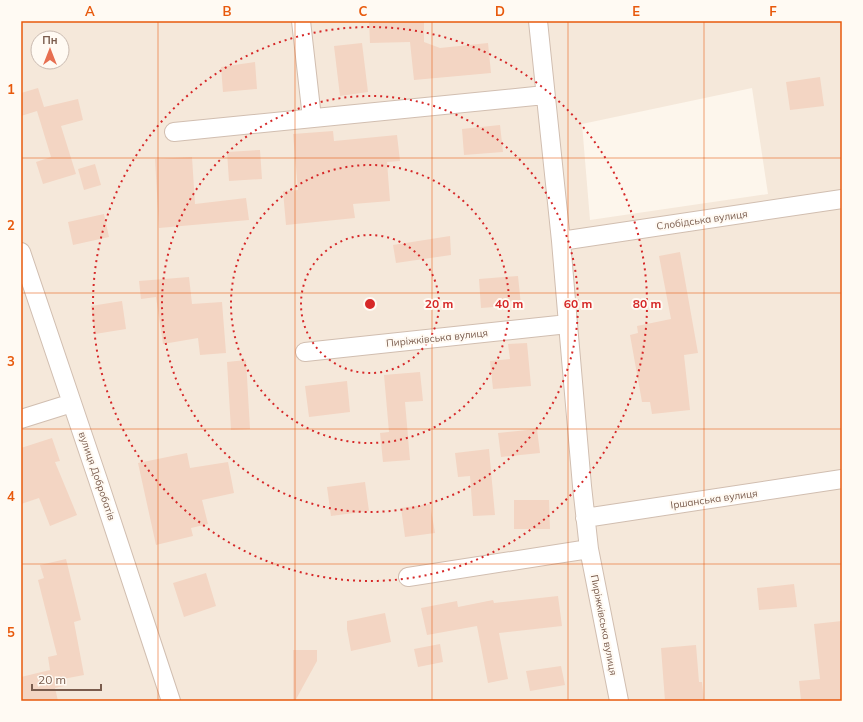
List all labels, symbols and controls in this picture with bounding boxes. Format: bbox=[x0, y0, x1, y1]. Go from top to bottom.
text: A bbox=[85, 3, 95, 19]
text: B bbox=[223, 3, 232, 19]
text: C bbox=[359, 3, 368, 19]
text: D bbox=[495, 3, 505, 19]
text: E bbox=[632, 3, 640, 19]
text: F bbox=[769, 3, 777, 19]
north arrow bbox=[30, 30, 70, 70]
text: Пн bbox=[42, 33, 58, 47]
text: 1 bbox=[7, 81, 15, 97]
street label: Слобідська вулиця bbox=[656, 207, 748, 233]
text: 2 bbox=[7, 217, 15, 233]
text: 20 m bbox=[425, 296, 453, 311]
text: 40 m bbox=[495, 296, 523, 311]
text: 60 m bbox=[564, 296, 592, 311]
text: 80 m bbox=[633, 296, 661, 311]
centre of rings bbox=[363, 297, 377, 311]
street label: Пиріжківська вулиця bbox=[385, 326, 489, 350]
text: 3 bbox=[7, 353, 15, 369]
street label: вулиця Добробатів bbox=[76, 430, 118, 522]
street label: Іршанська вулиця bbox=[670, 486, 758, 512]
text: 4 bbox=[7, 488, 15, 504]
street label: Пиріжківська вулиця bbox=[588, 573, 620, 677]
text: 5 bbox=[7, 624, 15, 640]
scale bar bbox=[32, 666, 101, 692]
text: 20 m bbox=[38, 672, 66, 687]

